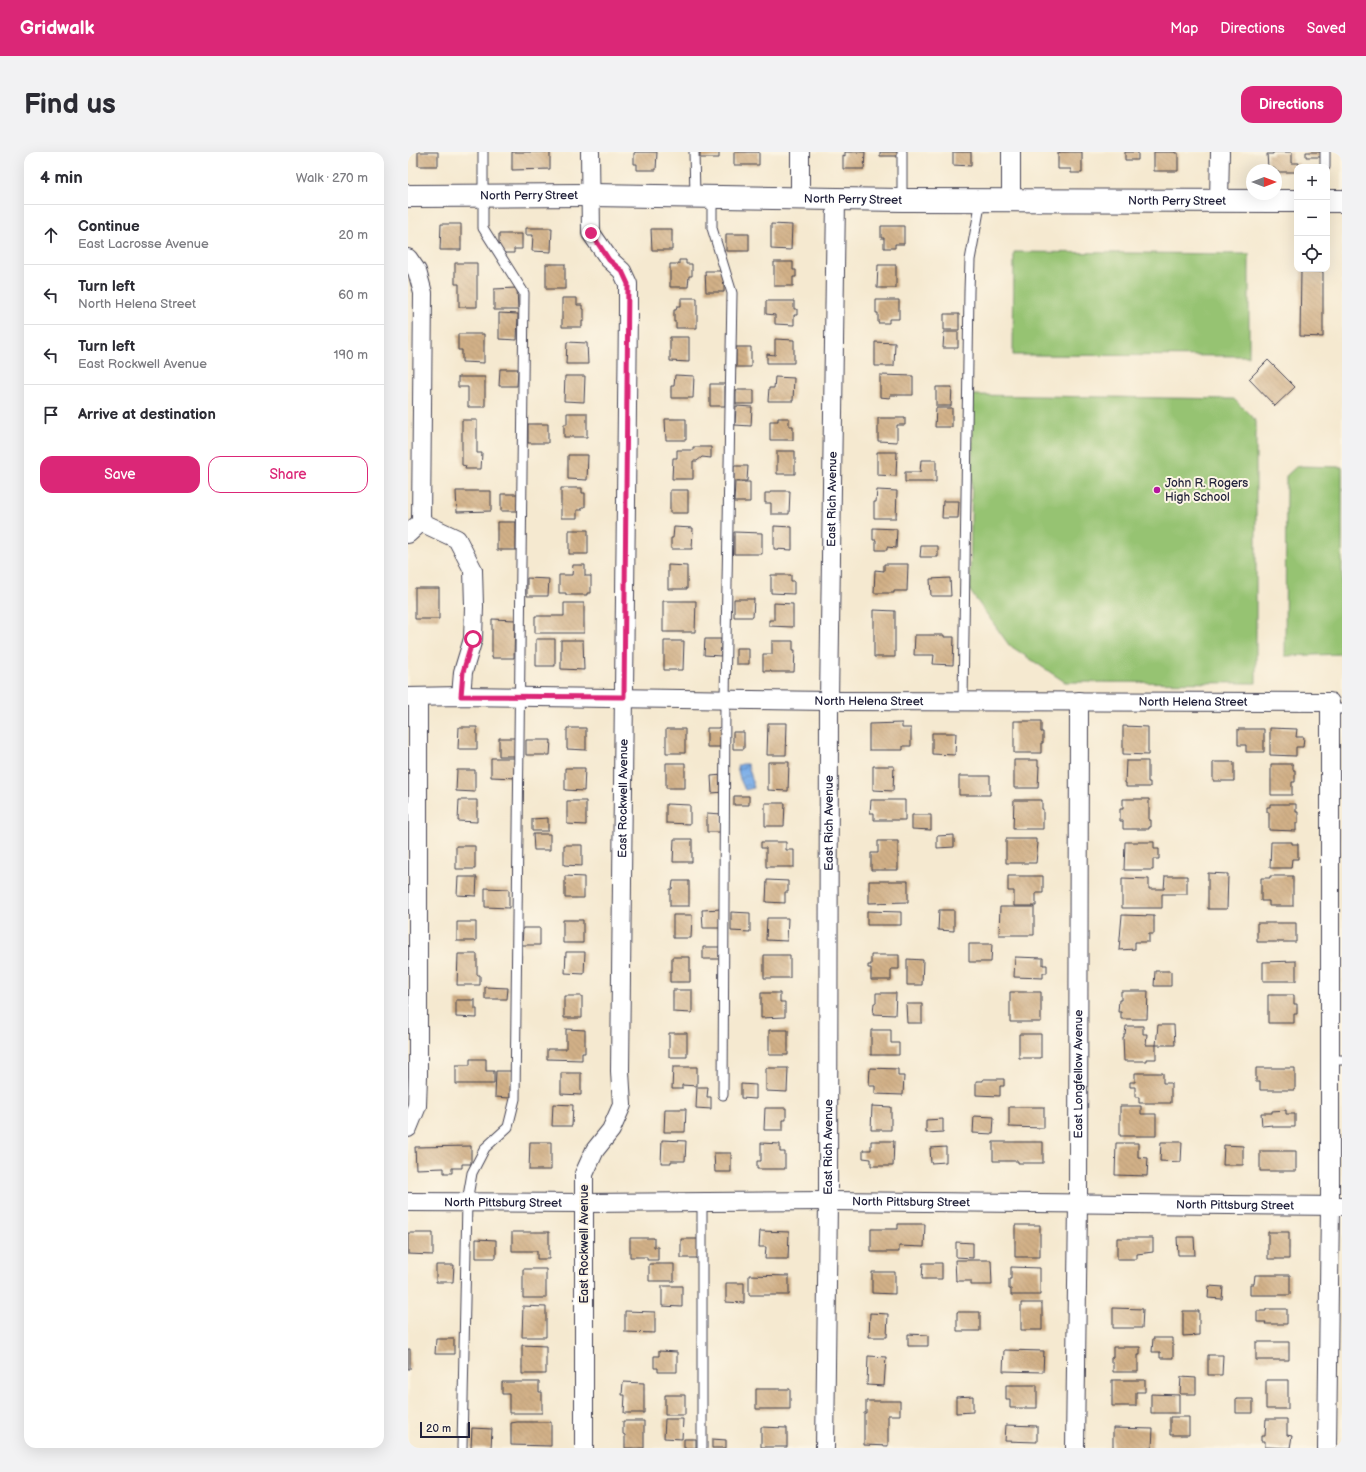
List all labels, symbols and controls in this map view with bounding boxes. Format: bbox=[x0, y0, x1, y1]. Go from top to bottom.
text: Gridwalk bbox=[20, 17, 95, 40]
text: Map bbox=[1170, 20, 1198, 37]
text: Directions bbox=[1220, 20, 1285, 37]
text: Saved bbox=[1307, 20, 1346, 37]
button: Directions bbox=[1241, 86, 1342, 123]
text: Find us bbox=[24, 88, 116, 121]
north arrow bbox=[1246, 164, 1282, 200]
map controls bbox=[1294, 164, 1330, 272]
button: + bbox=[1294, 164, 1330, 200]
text: 4 min bbox=[40, 168, 83, 188]
text: Walk · 270 m bbox=[296, 170, 368, 186]
street label: North Perry Street bbox=[480, 188, 578, 203]
street label: North Perry Street bbox=[804, 191, 902, 208]
street label: North Perry Street bbox=[1128, 193, 1226, 208]
button: − bbox=[1294, 200, 1330, 236]
text: Continue bbox=[78, 217, 140, 236]
icon: ahead bbox=[40, 224, 62, 246]
route end bbox=[582, 224, 600, 242]
text: 20 m bbox=[338, 227, 368, 243]
text: East Lacrosse Avenue bbox=[78, 236, 209, 252]
button: locate bbox=[1294, 236, 1330, 272]
text: Turn left bbox=[78, 277, 135, 296]
icon: left bbox=[40, 284, 62, 306]
text: 60 m bbox=[338, 287, 368, 303]
text: North Helena Street bbox=[78, 296, 196, 312]
text: Turn left bbox=[78, 337, 135, 356]
icon: left bbox=[40, 344, 62, 366]
text: 190 m bbox=[334, 347, 368, 363]
text: East Rockwell Avenue bbox=[78, 356, 207, 372]
icon: arrive bbox=[40, 404, 62, 426]
text: Arrive at destination bbox=[78, 405, 216, 424]
street label: East Rich Avenue bbox=[824, 451, 840, 547]
button: Save bbox=[40, 456, 200, 493]
button: Share bbox=[208, 456, 368, 493]
place label: John R. Rogers High School bbox=[1165, 476, 1248, 505]
marker: John R. Rogers High School bbox=[1152, 485, 1162, 495]
route start bbox=[464, 630, 482, 648]
street label: North Helena Street bbox=[814, 693, 924, 709]
street label: North Helena Street bbox=[1138, 694, 1248, 709]
street label: East Rockwell Avenue bbox=[615, 739, 631, 858]
street label: East Rich Avenue bbox=[821, 775, 836, 871]
street label: East Longfellow Avenue bbox=[1071, 1010, 1086, 1138]
street label: East Rich Avenue bbox=[821, 1099, 836, 1195]
street label: East Rockwell Avenue bbox=[577, 1184, 592, 1304]
street label: North Pittsburg Street bbox=[852, 1194, 970, 1210]
street label: North Pittsburg Street bbox=[444, 1195, 562, 1210]
street label: North Pittsburg Street bbox=[1176, 1197, 1294, 1213]
scale bar bbox=[420, 1420, 470, 1439]
text: 20 m bbox=[426, 1422, 451, 1435]

